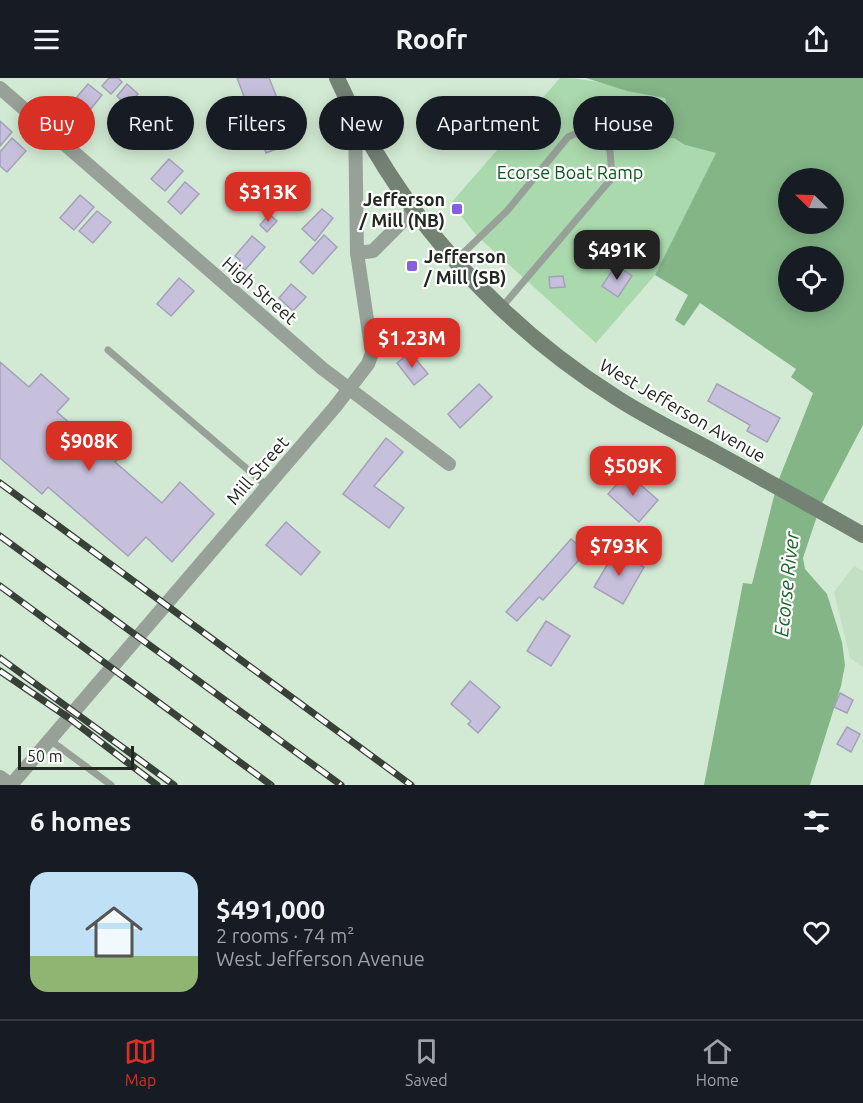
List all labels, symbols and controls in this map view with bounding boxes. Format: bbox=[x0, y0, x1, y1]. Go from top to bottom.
icon: menu bbox=[30, 23, 63, 56]
icon: share bbox=[800, 23, 833, 56]
text: Roofr bbox=[396, 24, 467, 54]
chip: Buy bbox=[18, 96, 95, 150]
chip: Rent bbox=[107, 96, 194, 150]
chip: Filters bbox=[206, 96, 307, 150]
chip: New bbox=[319, 96, 404, 150]
chip: Apartment bbox=[416, 96, 561, 150]
chip: House bbox=[573, 96, 674, 150]
park label: Ecorse Boat Ramp bbox=[497, 162, 643, 182]
north arrow bbox=[778, 168, 844, 234]
map controls bbox=[778, 168, 844, 312]
pin: $313K bbox=[226, 172, 310, 223]
text: $313K bbox=[239, 180, 297, 203]
place label: Jefferson / Mill (NB) bbox=[358, 189, 445, 231]
marker: Jefferson / Mill (NB) bbox=[450, 202, 464, 216]
pin: $491K bbox=[575, 230, 659, 281]
text: $491K bbox=[588, 238, 646, 261]
place label: Jefferson / Mill (SB) bbox=[423, 246, 506, 288]
button: locate bbox=[778, 246, 844, 312]
street label: High Street bbox=[219, 252, 301, 328]
marker: Jefferson / Mill (SB) bbox=[405, 259, 419, 273]
pin: $1.23M bbox=[363, 318, 461, 369]
text: $1.23M bbox=[378, 326, 446, 349]
street label: West Jefferson Avenue bbox=[597, 354, 769, 466]
pin: $908K bbox=[47, 421, 131, 472]
text: $908K bbox=[60, 429, 118, 452]
street label: Mill Street bbox=[222, 432, 292, 508]
pin: $509K bbox=[591, 446, 675, 497]
text: $509K bbox=[604, 454, 662, 477]
pin: $793K bbox=[577, 526, 661, 577]
water label: Ecorse River bbox=[769, 529, 803, 638]
text: $793K bbox=[590, 534, 648, 557]
scale bar bbox=[18, 743, 134, 770]
text: 50 m bbox=[27, 747, 63, 765]
icon: filters bbox=[800, 805, 833, 838]
text: 6 homes bbox=[30, 807, 131, 836]
text: $491,000 bbox=[216, 895, 325, 924]
icon: home bbox=[78, 896, 150, 968]
icon: heart bbox=[800, 916, 833, 949]
text: 2 rooms · 74 m² bbox=[216, 924, 354, 947]
text: West Jefferson Avenue bbox=[216, 947, 425, 970]
tab: Map bbox=[124, 1035, 157, 1089]
tab: Saved bbox=[405, 1035, 448, 1089]
tab: Home bbox=[696, 1035, 739, 1089]

